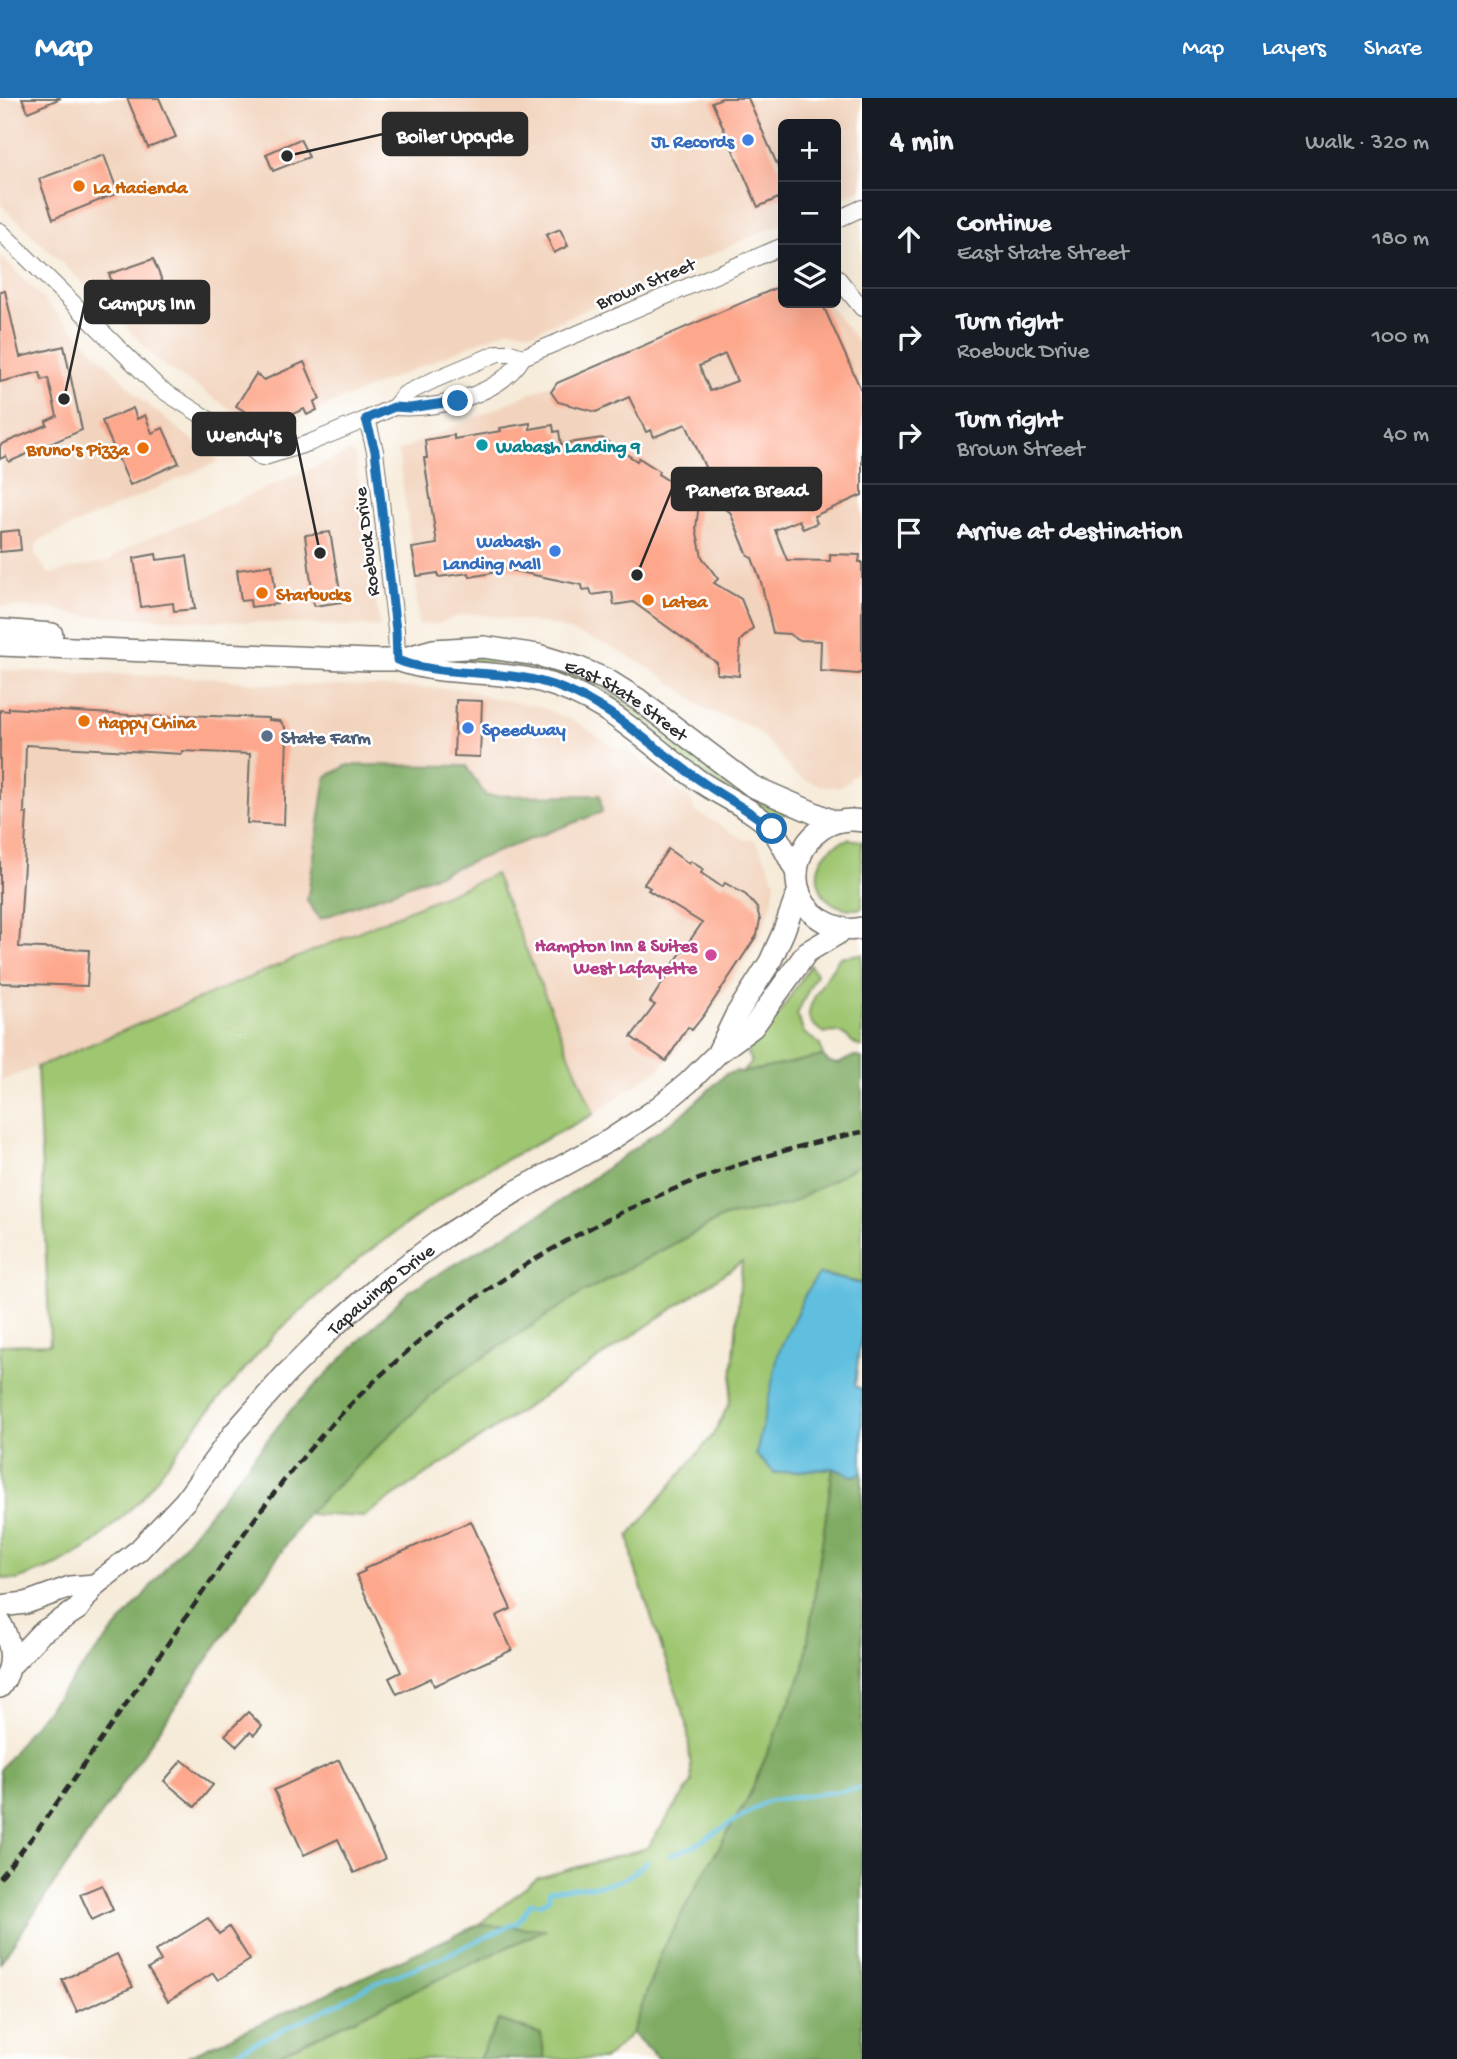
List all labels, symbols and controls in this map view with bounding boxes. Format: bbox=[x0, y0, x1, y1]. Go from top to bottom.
text: Map bbox=[35, 30, 92, 68]
text: Map bbox=[1182, 35, 1224, 64]
text: Layers bbox=[1262, 35, 1326, 64]
text: Share bbox=[1364, 35, 1422, 64]
callout: Boiler Upcycle bbox=[383, 113, 527, 155]
map controls bbox=[778, 119, 841, 308]
button: + bbox=[778, 119, 841, 182]
text: Boiler Upcycle bbox=[396, 126, 514, 151]
text: 4 min bbox=[890, 126, 953, 161]
text: Walk · 320 m bbox=[1305, 130, 1429, 157]
place label: JL Records bbox=[651, 132, 735, 155]
marker: JL Records bbox=[740, 132, 756, 148]
marker: La Hacienda bbox=[71, 178, 87, 194]
place label: La Hacienda bbox=[93, 178, 189, 201]
button: − bbox=[778, 182, 841, 245]
text: Continue bbox=[957, 210, 1051, 241]
icon: ahead bbox=[890, 220, 928, 258]
text: 180 m bbox=[1372, 226, 1429, 253]
text: East State Street bbox=[957, 241, 1128, 268]
button: layers bbox=[778, 245, 841, 308]
street label: Brown Street bbox=[593, 253, 701, 317]
callout: Campus Inn bbox=[85, 281, 209, 323]
text: Campus Inn bbox=[98, 293, 196, 318]
text: Turn right bbox=[957, 308, 1061, 339]
icon: right bbox=[890, 318, 928, 356]
text: 100 m bbox=[1372, 324, 1429, 351]
text: Roebuck Drive bbox=[957, 339, 1089, 366]
route end bbox=[442, 385, 473, 416]
text: Turn right bbox=[957, 406, 1061, 437]
callout: Wendy's bbox=[193, 413, 295, 455]
icon: right bbox=[890, 416, 928, 454]
text: 40 m bbox=[1383, 422, 1429, 449]
text: Wendy's bbox=[206, 425, 282, 450]
marker: Wabash Landing 9 bbox=[474, 437, 490, 453]
place label: Wabash Landing 9 bbox=[495, 437, 641, 460]
text: Brown Street bbox=[957, 437, 1084, 464]
place label: Bruno's Pizza bbox=[26, 440, 130, 463]
marker: Bruno's Pizza bbox=[135, 440, 151, 456]
callout: Panera Bread bbox=[672, 468, 821, 510]
text: Panera Bread bbox=[685, 480, 810, 505]
street label: Roebuck Drive bbox=[350, 486, 387, 597]
icon: arrive bbox=[890, 514, 928, 552]
text: Arrive at destination bbox=[957, 518, 1182, 549]
place label: Wabash Landing Mall bbox=[443, 532, 542, 577]
marker: Wabash Landing Mall bbox=[547, 543, 563, 559]
marker: Starbucks bbox=[254, 585, 270, 601]
place label: Starbucks bbox=[276, 585, 352, 608]
marker: Latea bbox=[640, 592, 656, 608]
place label: Latea bbox=[662, 592, 709, 615]
street label: East State Street bbox=[561, 656, 693, 749]
marker: Happy China bbox=[76, 713, 92, 729]
place label: Happy China bbox=[98, 713, 198, 736]
marker: Speedway bbox=[460, 720, 476, 736]
place label: Speedway bbox=[482, 720, 566, 743]
marker: State Farm bbox=[259, 728, 275, 744]
place label: State Farm bbox=[281, 728, 371, 751]
route start bbox=[756, 813, 787, 844]
place label: Hampton Inn & Suites West Lafayette bbox=[535, 936, 698, 981]
marker: Hampton Inn & Suites West Lafayette bbox=[703, 947, 719, 963]
street label: Tapawingo Drive bbox=[323, 1240, 440, 1342]

